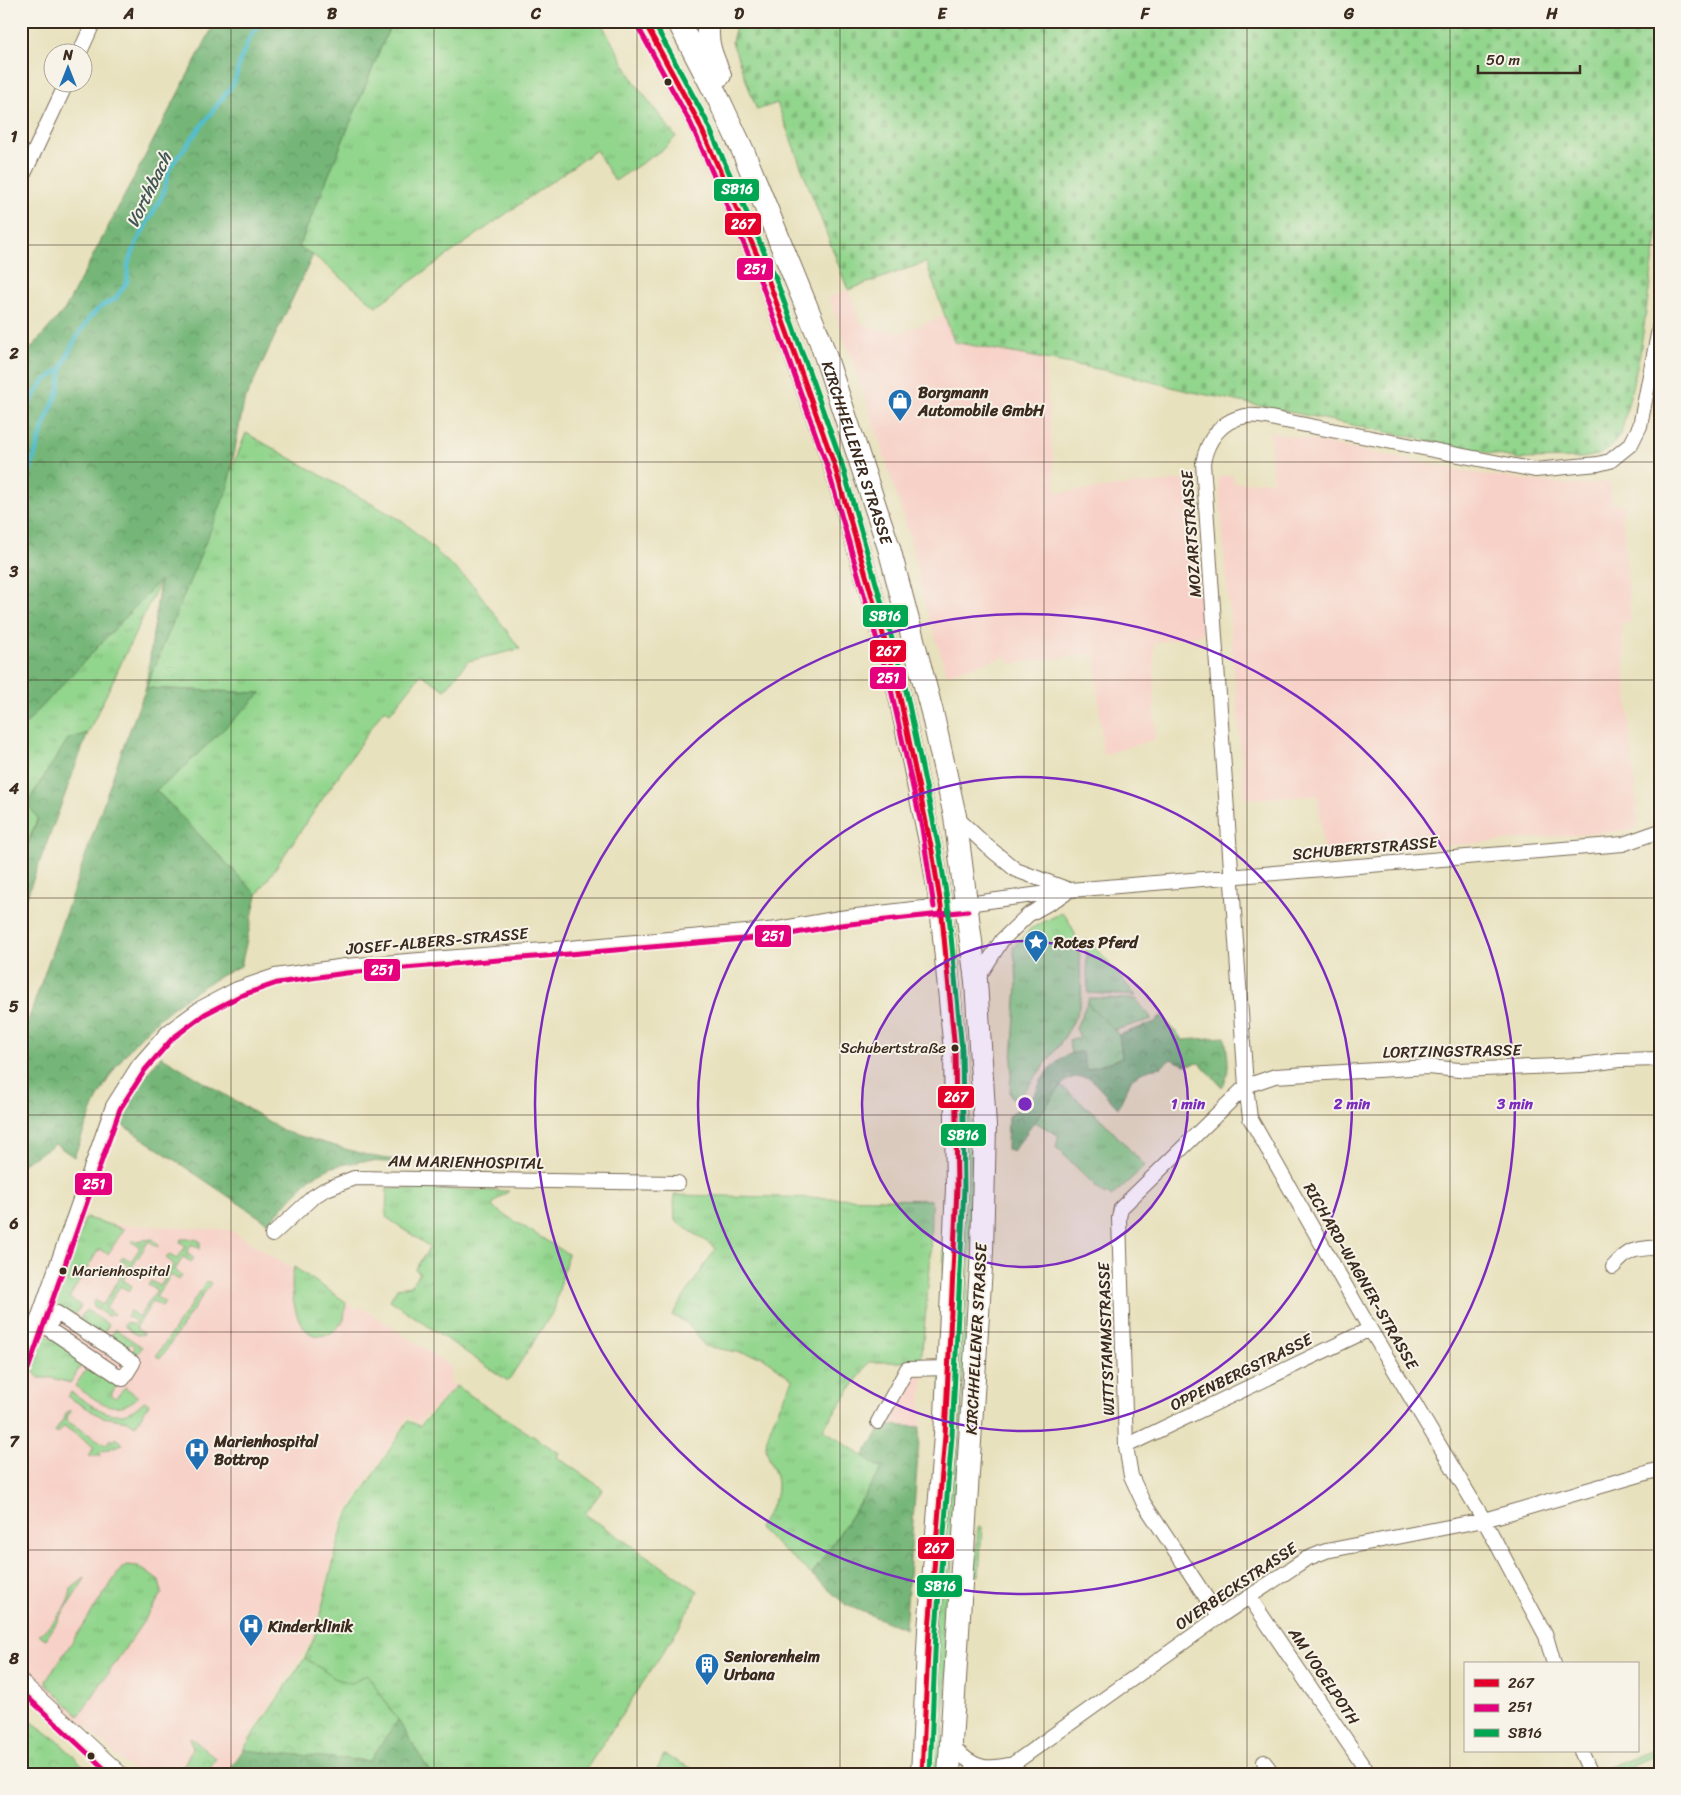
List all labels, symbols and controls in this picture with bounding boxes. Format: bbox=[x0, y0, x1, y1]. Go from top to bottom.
text: A bbox=[123, 0, 134, 28]
text: B bbox=[327, 0, 338, 28]
text: C bbox=[530, 0, 542, 28]
text: D bbox=[734, 0, 744, 28]
text: E bbox=[938, 0, 948, 28]
text: F bbox=[1140, 0, 1151, 28]
text: G bbox=[1343, 0, 1355, 28]
text: H bbox=[1545, 0, 1558, 28]
north arrow bbox=[42, 42, 92, 92]
scale bar bbox=[1478, 42, 1581, 74]
text: N bbox=[62, 43, 73, 68]
text: 50 m bbox=[1486, 47, 1521, 73]
unlabelled marker bbox=[663, 77, 673, 87]
text: 1 bbox=[11, 122, 18, 151]
water label: Vorthbach bbox=[117, 145, 182, 233]
text: SB16 bbox=[720, 177, 753, 202]
line badge: SB16 bbox=[713, 178, 760, 202]
line badge: 267 bbox=[724, 212, 762, 236]
text: 267 bbox=[730, 212, 756, 237]
line badge: 251 bbox=[736, 257, 774, 281]
text: 251 bbox=[743, 257, 766, 282]
text: 2 bbox=[8, 339, 19, 368]
street label: KIRCHHELLENER STRASSE bbox=[813, 357, 902, 549]
place label: Borgmann Automobile GmbH bbox=[917, 378, 1045, 425]
shop icon: Borgmann Automobile GmbH bbox=[887, 388, 913, 422]
street label: MOZARTSTRASSE bbox=[1172, 469, 1210, 598]
text: 3 bbox=[9, 557, 19, 586]
line badge: SB16 bbox=[862, 604, 909, 628]
text: SB16 bbox=[868, 604, 901, 629]
line badge: 267 bbox=[869, 639, 907, 663]
text: 267 bbox=[875, 639, 901, 664]
line badge: 251 bbox=[869, 666, 907, 690]
text: 251 bbox=[876, 666, 899, 691]
text: 4 bbox=[8, 774, 19, 803]
street label: SCHUBERTSTRASSE bbox=[1291, 827, 1440, 869]
street label: JOSEF-ALBERS-STRASSE bbox=[344, 919, 530, 963]
line badge: 251 bbox=[754, 924, 792, 948]
text: 251 bbox=[761, 924, 784, 949]
place label: Rotes Pferd bbox=[1053, 928, 1139, 957]
place icon: Rotes Pferd bbox=[1023, 929, 1049, 963]
line badge: 251 bbox=[363, 958, 401, 982]
text: 251 bbox=[370, 958, 393, 983]
text: 5 bbox=[9, 992, 19, 1021]
place label: Schubertstraße bbox=[840, 1035, 946, 1061]
street label: LORTZINGSTRASSE bbox=[1382, 1035, 1523, 1067]
marker: Schubertstraße bbox=[950, 1043, 960, 1053]
line badge: 267 bbox=[937, 1085, 975, 1109]
text: 267 bbox=[943, 1085, 969, 1110]
text: 1 min bbox=[1171, 1091, 1206, 1117]
text: 2 min bbox=[1333, 1091, 1371, 1117]
text: 3 min bbox=[1496, 1091, 1534, 1117]
centre of rings bbox=[1016, 1095, 1034, 1113]
line badge: SB16 bbox=[940, 1123, 987, 1147]
text: SB16 bbox=[946, 1123, 979, 1148]
street label: AM MARIENHOSPITAL bbox=[387, 1146, 545, 1178]
line badge: 251 bbox=[74, 1172, 113, 1196]
text: 251 bbox=[82, 1172, 105, 1197]
street label: RICHARD-WAGNER-STRASSE bbox=[1295, 1177, 1427, 1376]
text: 6 bbox=[8, 1209, 19, 1238]
street label: KIRCHHELLENER STRASSE bbox=[957, 1241, 996, 1436]
place label: Marienhospital bbox=[72, 1258, 170, 1284]
street label: WITTSTAMMSTRASSE bbox=[1089, 1261, 1123, 1416]
marker: Marienhospital bbox=[58, 1266, 68, 1276]
street label: OPPENBERGSTRASSE bbox=[1165, 1324, 1318, 1419]
text: 7 bbox=[9, 1427, 20, 1456]
place label: Marienhospital Bottrop bbox=[213, 1427, 320, 1474]
hospital icon: Marienhospital Bottrop bbox=[184, 1437, 210, 1471]
street label: OVERBECKSTRASSE bbox=[1169, 1534, 1304, 1638]
line badge: 267 bbox=[917, 1536, 955, 1560]
text: 267 bbox=[923, 1536, 949, 1561]
line badge: SB16 bbox=[916, 1574, 963, 1598]
text: SB16 bbox=[923, 1574, 956, 1599]
place label: Kinderklinik bbox=[267, 1612, 354, 1641]
hospital icon: Kinderklinik bbox=[238, 1613, 264, 1647]
street label: AM VOGELPOTH bbox=[1280, 1620, 1368, 1731]
place label: Seniorenheim Urbana bbox=[723, 1642, 820, 1689]
text: 8 bbox=[8, 1644, 19, 1673]
building icon: Seniorenheim Urbana bbox=[694, 1652, 720, 1686]
legend bbox=[1464, 1662, 1638, 1752]
text: 267 bbox=[1508, 1670, 1535, 1696]
text: 251 bbox=[1508, 1694, 1532, 1720]
text: SB16 bbox=[1508, 1720, 1542, 1746]
unlabelled marker bbox=[86, 1751, 96, 1761]

